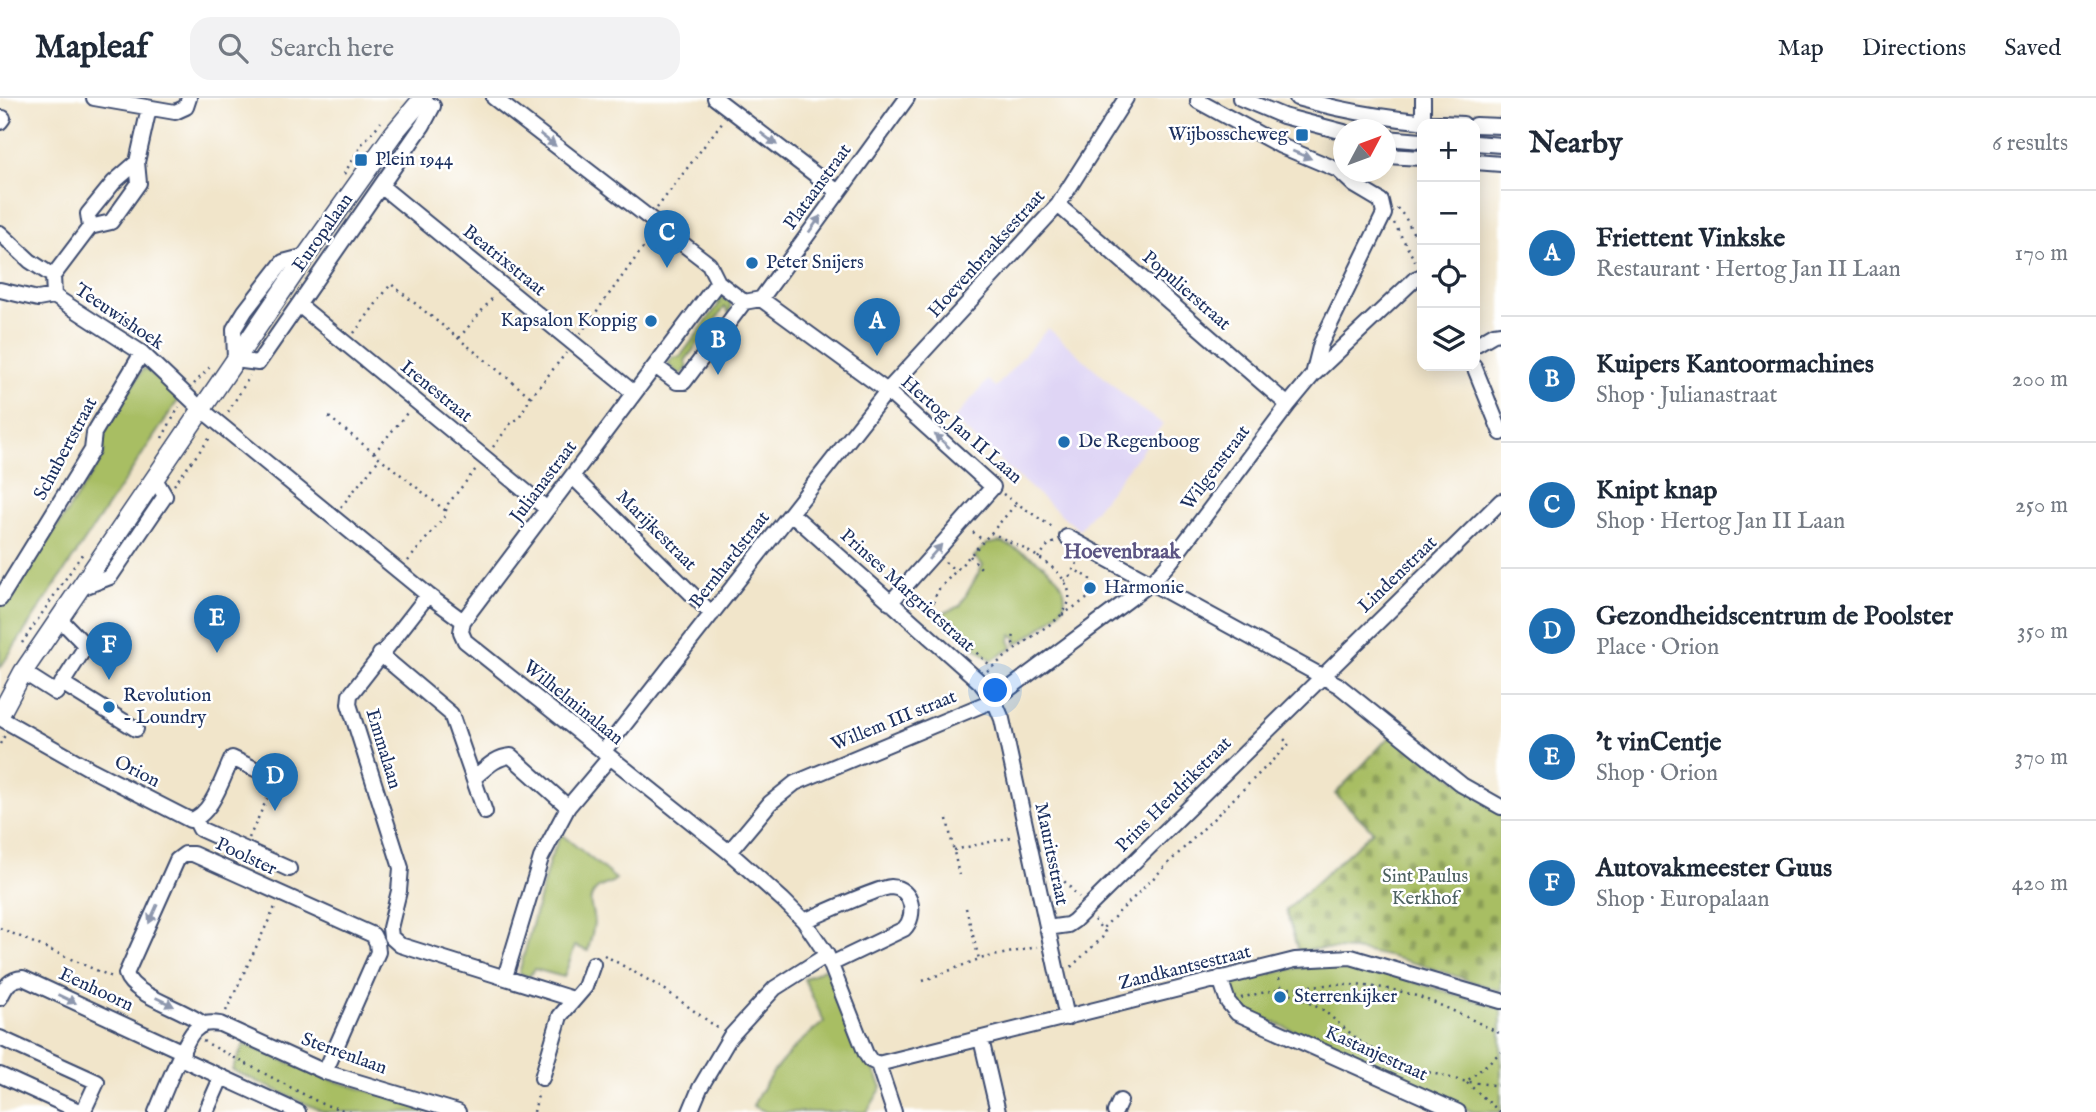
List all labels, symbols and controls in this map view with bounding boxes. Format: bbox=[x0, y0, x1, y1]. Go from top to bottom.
search box bbox=[190, 17, 680, 80]
text: Mapleaf bbox=[35, 27, 148, 69]
icon: search bbox=[214, 29, 252, 67]
text: Search here bbox=[270, 32, 394, 65]
text: Map bbox=[1778, 33, 1824, 64]
text: Directions bbox=[1862, 33, 1966, 64]
text: Saved bbox=[2004, 33, 2061, 64]
north arrow bbox=[1333, 119, 1396, 182]
map controls bbox=[1417, 119, 1480, 371]
button: + bbox=[1417, 119, 1480, 182]
place label: Wijbosscheweg bbox=[1168, 123, 1289, 147]
text: Nearby bbox=[1529, 125, 1622, 163]
marker: Wijbosscheweg bbox=[1294, 127, 1310, 143]
text: 6 results bbox=[1992, 129, 2068, 158]
one-way arrow bbox=[538, 132, 556, 147]
one-way arrow bbox=[760, 132, 778, 146]
street label: Plataanstraat bbox=[779, 139, 858, 235]
place label: Plein 1944 bbox=[375, 148, 454, 172]
one-way arrow bbox=[1292, 149, 1312, 161]
marker: Plein 1944 bbox=[353, 152, 369, 168]
button: − bbox=[1417, 182, 1480, 245]
street label: Hoevenbraaksestraat bbox=[923, 185, 1051, 323]
street label: Europalaan bbox=[287, 189, 359, 277]
pin: C bbox=[644, 210, 690, 268]
one-way arrow bbox=[808, 215, 822, 233]
street label: Beatrixstraat bbox=[457, 220, 551, 302]
text: Friettent Vinkske bbox=[1596, 222, 1785, 255]
text: A bbox=[1544, 239, 1560, 268]
text: 170 m bbox=[2015, 239, 2068, 268]
button: locate bbox=[1417, 245, 1480, 308]
street label: Populierstraat bbox=[1137, 246, 1236, 336]
place label: Peter Snijers bbox=[766, 251, 864, 275]
marker: Peter Snijers bbox=[744, 255, 760, 271]
text: Restaurant · Hertog Jan II Laan bbox=[1596, 255, 1901, 284]
street label: Teeuwishoek bbox=[70, 278, 169, 356]
pin: A bbox=[854, 298, 900, 356]
button: layers bbox=[1417, 308, 1480, 371]
place label: Kapsalon Koppig bbox=[501, 309, 638, 333]
marker: Kapsalon Koppig bbox=[643, 313, 659, 329]
pin: B bbox=[695, 317, 741, 375]
text: Kuipers Kantoormachines bbox=[1596, 348, 1874, 381]
street label: Irenestraat bbox=[395, 356, 477, 429]
text: B bbox=[1544, 365, 1560, 394]
text: 200 m bbox=[2012, 365, 2068, 394]
street label: Hertog Jan II Laan bbox=[895, 371, 1027, 489]
text: Shop · Julianastraat bbox=[1596, 381, 1777, 410]
street label: Schubertstraat bbox=[29, 393, 103, 505]
street label: Wilgenstraat bbox=[1176, 420, 1256, 515]
place label: De Regenboog bbox=[1078, 430, 1200, 454]
one-way arrow bbox=[934, 434, 951, 450]
marker: De Regenboog bbox=[1056, 434, 1072, 450]
street label: Julianastraat bbox=[504, 436, 583, 530]
text: Knipt knap bbox=[1596, 474, 1717, 507]
street label: Marijkestraat bbox=[611, 486, 702, 577]
text: C bbox=[1544, 491, 1560, 520]
text: 250 m bbox=[2015, 491, 2068, 520]
street label: Bernhardstraat bbox=[685, 506, 776, 613]
text: Shop · Hertog Jan II Laan bbox=[1596, 507, 1845, 536]
street label: Prinses Margrietstraat bbox=[835, 524, 980, 658]
street label: Lindenstraat bbox=[1353, 531, 1443, 619]
district label: Hoevenbraak bbox=[1064, 539, 1181, 566]
one-way arrow bbox=[927, 543, 943, 561]
place label: Harmonie bbox=[1104, 576, 1184, 600]
marker: Harmonie bbox=[1082, 580, 1098, 596]
pin: E bbox=[194, 595, 240, 653]
text: Gezondheidscentrum de Poolster bbox=[1596, 600, 1953, 633]
text: D bbox=[1543, 617, 1561, 646]
text: 350 m bbox=[2017, 617, 2068, 646]
pin: F bbox=[86, 622, 132, 680]
text: Place · Orion bbox=[1596, 633, 1719, 662]
street label: Wilhelminalaan bbox=[518, 655, 628, 751]
your location bbox=[978, 673, 1012, 707]
place label: Revolution - Loundry bbox=[123, 684, 211, 730]
street label: Willem III straat bbox=[828, 685, 961, 757]
marker: Revolution - Loundry bbox=[101, 699, 117, 715]
street label: Emmalaan bbox=[359, 706, 407, 792]
text: 't vinCentje bbox=[1596, 726, 1721, 759]
street label: Prins Hendrikstraat bbox=[1111, 732, 1237, 858]
text: E bbox=[1544, 743, 1560, 772]
text: 370 m bbox=[2015, 743, 2068, 772]
street label: Orion bbox=[110, 750, 164, 794]
pin: D bbox=[252, 753, 298, 811]
text: Shop · Orion bbox=[1596, 759, 1718, 788]
street label: Mauritsstraat bbox=[1028, 801, 1074, 908]
street label: Poolster bbox=[211, 832, 281, 882]
text: Autovakmeester Guus bbox=[1596, 852, 1832, 885]
park label: Sint Paulus Kerkhof bbox=[1382, 865, 1468, 911]
text: F bbox=[1545, 869, 1559, 898]
text: 420 m bbox=[2012, 869, 2068, 898]
text: Shop · Europalaan bbox=[1596, 885, 1769, 914]
one-way arrow bbox=[147, 904, 159, 924]
street label: Zandkantsestraat bbox=[1116, 940, 1254, 996]
street label: Eenhoorn bbox=[55, 962, 137, 1018]
place label: Sterrenkijker bbox=[1294, 985, 1397, 1009]
marker: Sterrenkijker bbox=[1272, 989, 1288, 1005]
one-way arrow bbox=[57, 994, 78, 1005]
one-way arrow bbox=[155, 996, 175, 1008]
street label: Kastanjestraat bbox=[1321, 1021, 1431, 1087]
street label: Sterrenlaan bbox=[298, 1027, 390, 1081]

